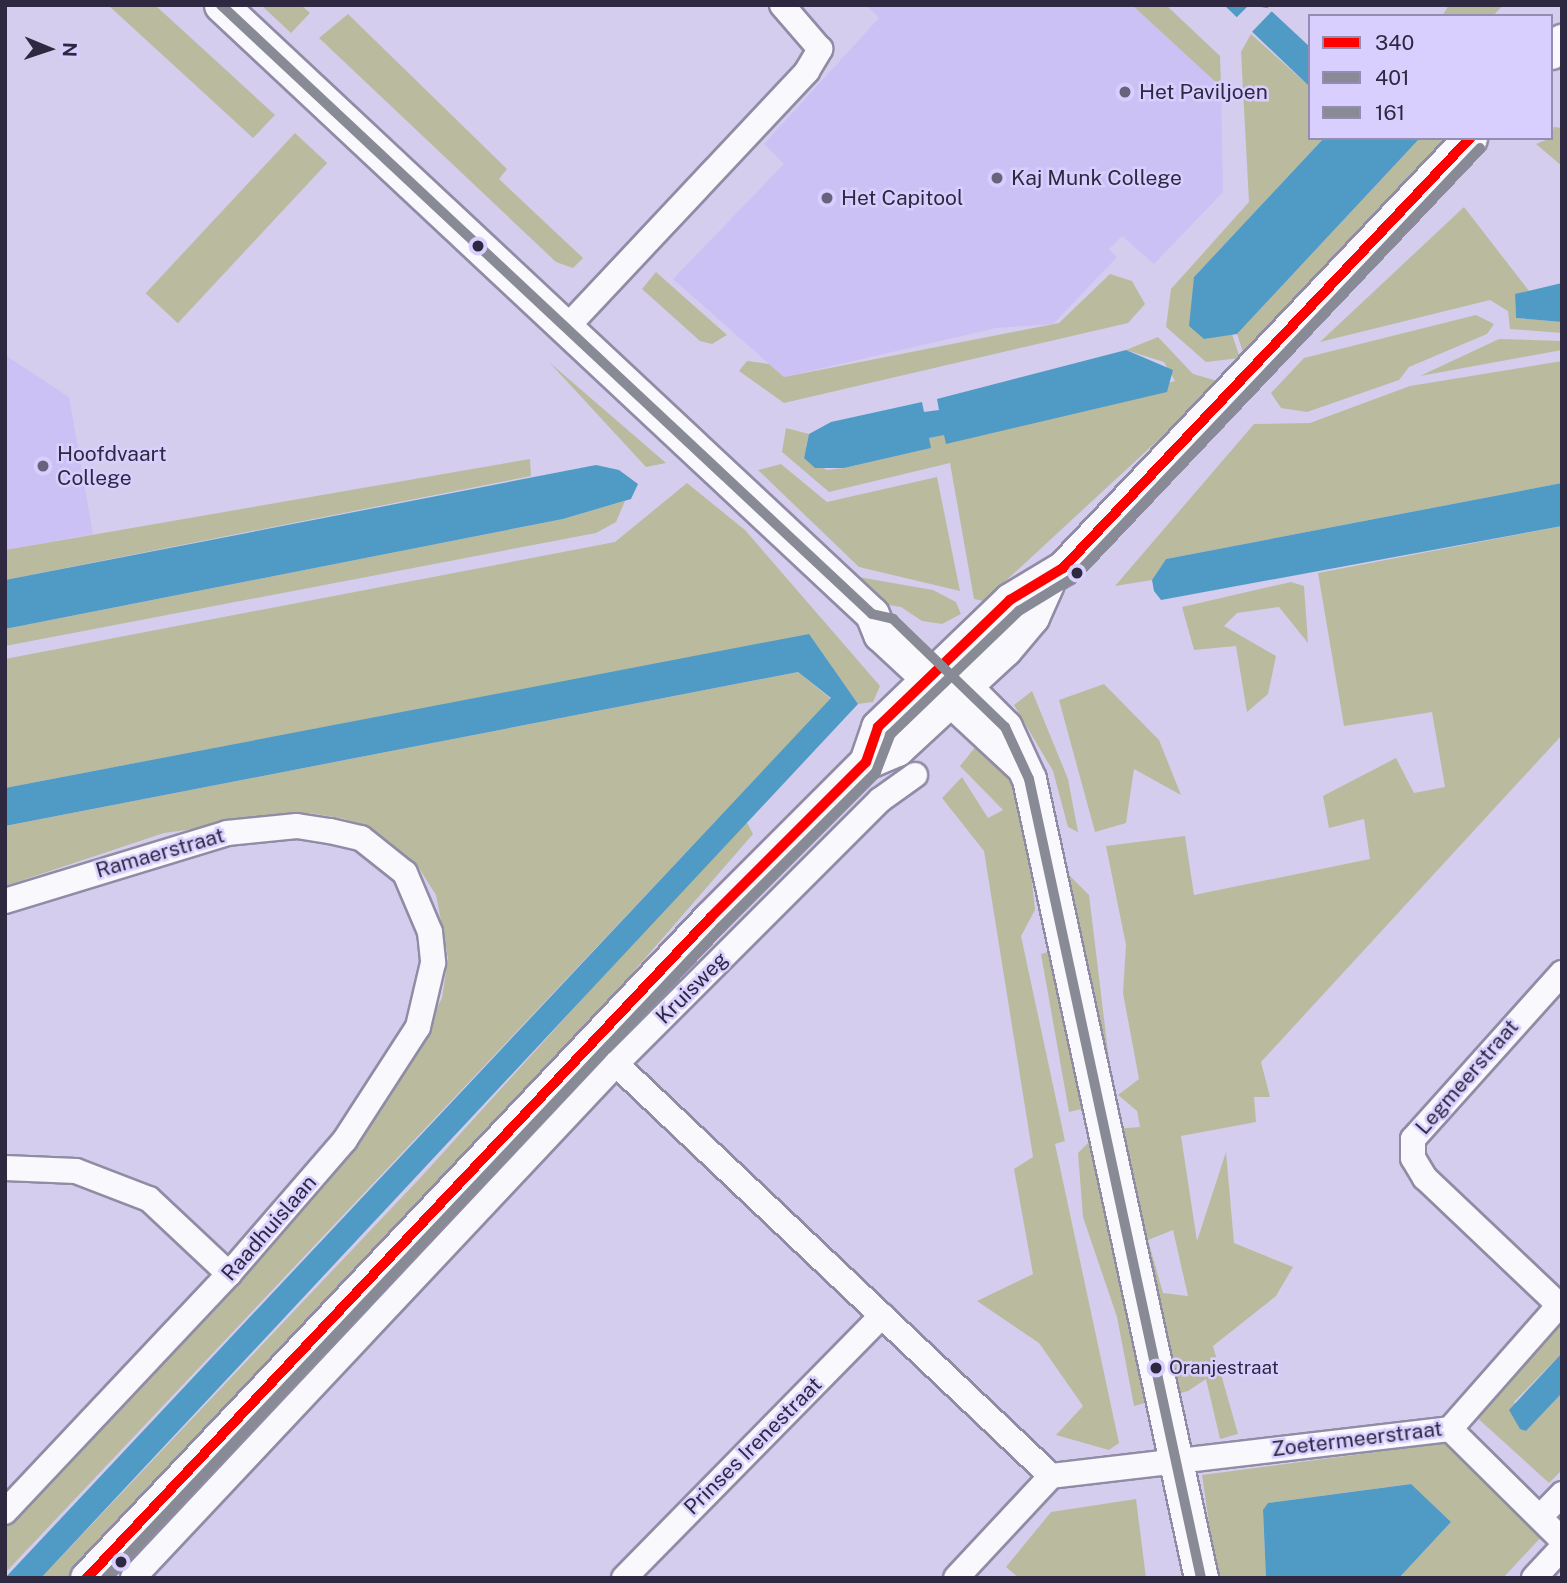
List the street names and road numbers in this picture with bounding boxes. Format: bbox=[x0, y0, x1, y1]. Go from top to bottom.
street label: Ramaerstraat bbox=[93, 823, 227, 883]
street label: Kruisweg bbox=[651, 947, 733, 1029]
street label: Legmeerstraat bbox=[1410, 1014, 1524, 1140]
street label: Raadhuislaan bbox=[216, 1170, 322, 1286]
street label: Prinses Irenestraat bbox=[679, 1372, 827, 1520]
street label: Zoetermeerstraat bbox=[1270, 1416, 1444, 1462]

